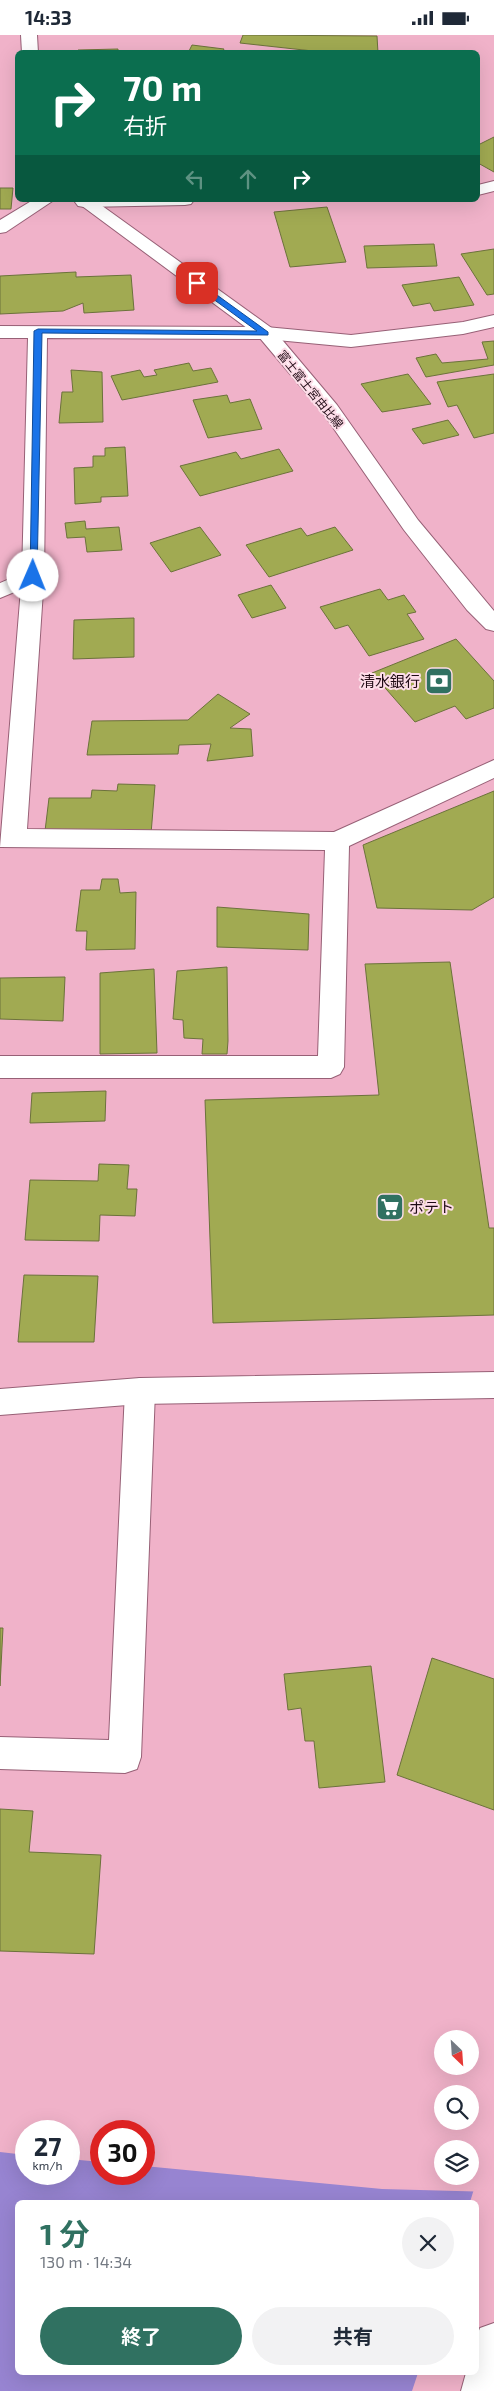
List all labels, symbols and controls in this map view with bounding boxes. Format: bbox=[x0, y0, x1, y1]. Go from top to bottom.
text: 14:33 bbox=[25, 6, 72, 29]
text: 70 m bbox=[123, 66, 202, 108]
icon: right bbox=[40, 70, 105, 135]
text: 右折 bbox=[123, 112, 167, 138]
icon: left bbox=[181, 165, 209, 193]
icon: ahead bbox=[234, 165, 262, 193]
icon: right bbox=[287, 165, 315, 193]
pin bbox=[176, 262, 218, 304]
icon: arrive bbox=[183, 269, 211, 297]
street label: 富士富士宮由比線 bbox=[275, 347, 347, 431]
position arrow bbox=[6, 549, 58, 601]
bank icon: 清水銀行 bbox=[424, 666, 454, 696]
place label: 清水銀行 bbox=[360, 672, 420, 690]
supermarket icon: ポテト bbox=[375, 1192, 405, 1222]
place label: ポテト bbox=[409, 1198, 454, 1216]
north arrow bbox=[434, 2030, 479, 2075]
map controls bbox=[434, 2030, 479, 2185]
button: search bbox=[434, 2085, 479, 2130]
speed limit sign: 30 bbox=[90, 2120, 155, 2185]
text: 27 bbox=[34, 2131, 61, 2161]
button: layers bbox=[434, 2140, 479, 2185]
text: km/h bbox=[33, 2158, 62, 2172]
text: 1 分 bbox=[40, 2215, 89, 2251]
button: close bbox=[402, 2217, 454, 2269]
text: 130 m · 14:34 bbox=[40, 2252, 132, 2271]
button: 終了 bbox=[40, 2307, 242, 2365]
button: 共有 bbox=[252, 2307, 454, 2365]

